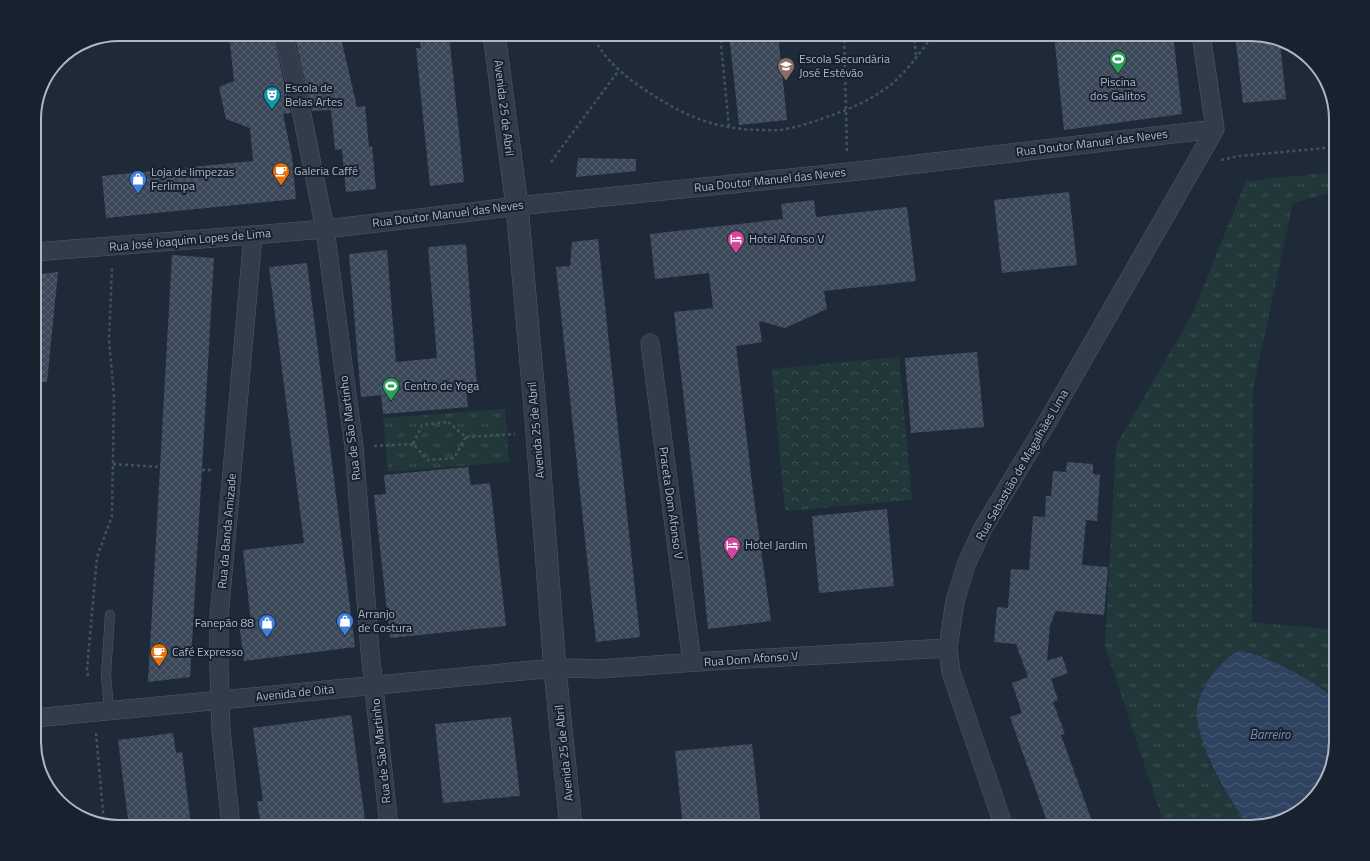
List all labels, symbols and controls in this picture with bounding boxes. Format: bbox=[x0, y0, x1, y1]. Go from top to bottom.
place label: Escola Secundária José Estêvão bbox=[799, 49, 890, 82]
sports icon: Piscina dos Galitos bbox=[1108, 49, 1128, 74]
school or university icon: Escola Secundária José Estêvão bbox=[776, 56, 796, 81]
street label: Avenida 25 de Abril bbox=[489, 59, 520, 157]
place label: Piscina dos Galitos bbox=[1090, 72, 1146, 105]
place label: Escola de Belas Artes bbox=[285, 78, 343, 111]
theatre icon: Escola de Belas Artes bbox=[262, 85, 282, 110]
street label: Rua Doutor Manuel das Neves bbox=[1015, 124, 1169, 161]
cafe icon: Galeria Caffé bbox=[271, 161, 291, 186]
place label: Galeria Caffé bbox=[294, 161, 358, 180]
place label: Loja de limpezas Ferlimpa bbox=[151, 162, 235, 195]
street label: Rua Doutor Manuel das Neves bbox=[693, 162, 847, 197]
shop icon: Loja de limpezas Ferlimpa bbox=[128, 169, 148, 194]
street label: Rua Doutor Manuel das Neves bbox=[371, 195, 525, 232]
street label: Rua José Joaquim Lopes de Lima bbox=[108, 223, 272, 256]
hotel icon: Hotel Afonso V bbox=[726, 229, 746, 254]
place label: Hotel Afonso V bbox=[749, 229, 824, 248]
street label: Rua de São Martinho bbox=[334, 375, 365, 481]
sports icon: Centro de Yoga bbox=[381, 376, 401, 401]
place label: Centro de Yoga bbox=[404, 376, 479, 395]
street label: Avenida 25 de Abril bbox=[522, 381, 549, 479]
street label: Rua Sebastião de Magalhães Lima bbox=[970, 386, 1073, 544]
street label: Praceta Dom Afonso V bbox=[654, 445, 689, 560]
street label: Rua da Banda Amizade bbox=[212, 472, 241, 590]
hotel icon: Hotel Jardim bbox=[722, 535, 742, 560]
place label: Hotel Jardim bbox=[745, 535, 808, 554]
place label: Arranjo de Costura bbox=[358, 604, 412, 637]
shop icon: Arranjo de Costura bbox=[335, 611, 355, 636]
place label: Fanepão 88 bbox=[195, 613, 254, 632]
shop icon: Fanepão 88 bbox=[257, 613, 277, 638]
cafe icon: Café Expresso bbox=[149, 642, 169, 667]
place label: Café Expresso bbox=[172, 642, 243, 661]
street label: Rua Dom Afonso V bbox=[703, 646, 799, 671]
street label: Avenida de Oita bbox=[255, 679, 335, 706]
street label: Rua de São Martinho bbox=[366, 698, 395, 804]
street label: Avenida 25 de Abril bbox=[549, 704, 578, 802]
water label: Barreiro bbox=[1249, 724, 1291, 744]

